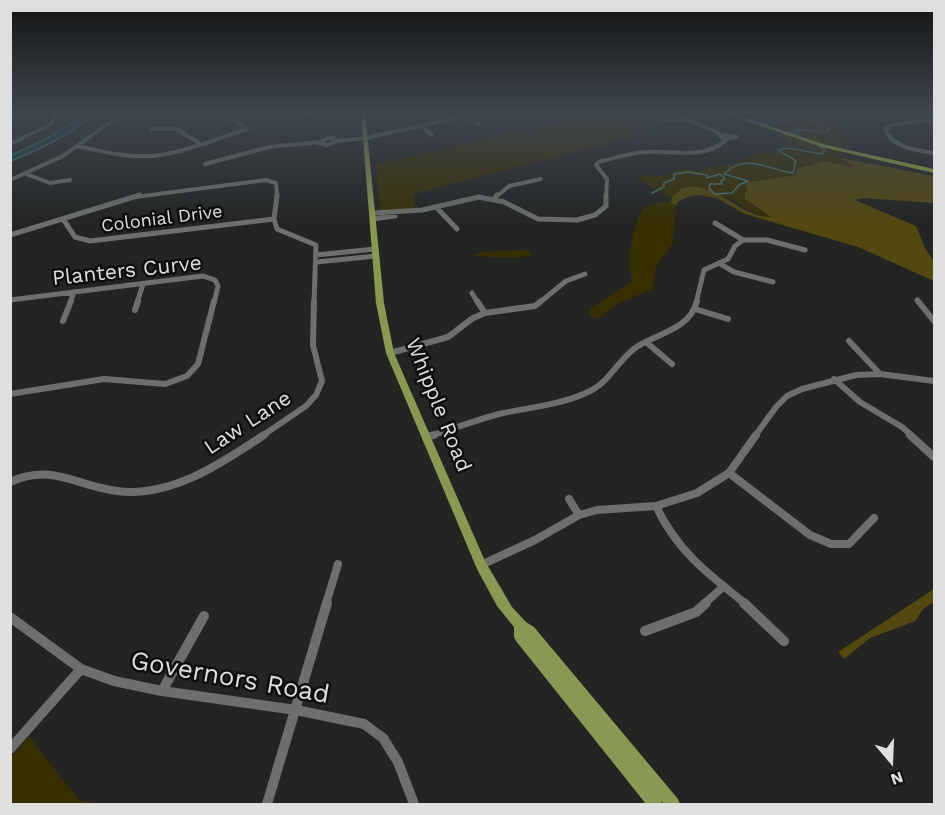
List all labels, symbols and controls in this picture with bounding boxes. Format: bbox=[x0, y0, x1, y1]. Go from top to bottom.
street label: Colonial Drive bbox=[100, 201, 224, 237]
street label: Planters Curve bbox=[51, 251, 203, 291]
street label: Whipple Road bbox=[400, 334, 476, 476]
street label: Law Lane bbox=[200, 386, 296, 460]
street label: Governors Road bbox=[128, 645, 332, 711]
north arrow bbox=[861, 731, 921, 791]
text: N bbox=[888, 768, 906, 789]

